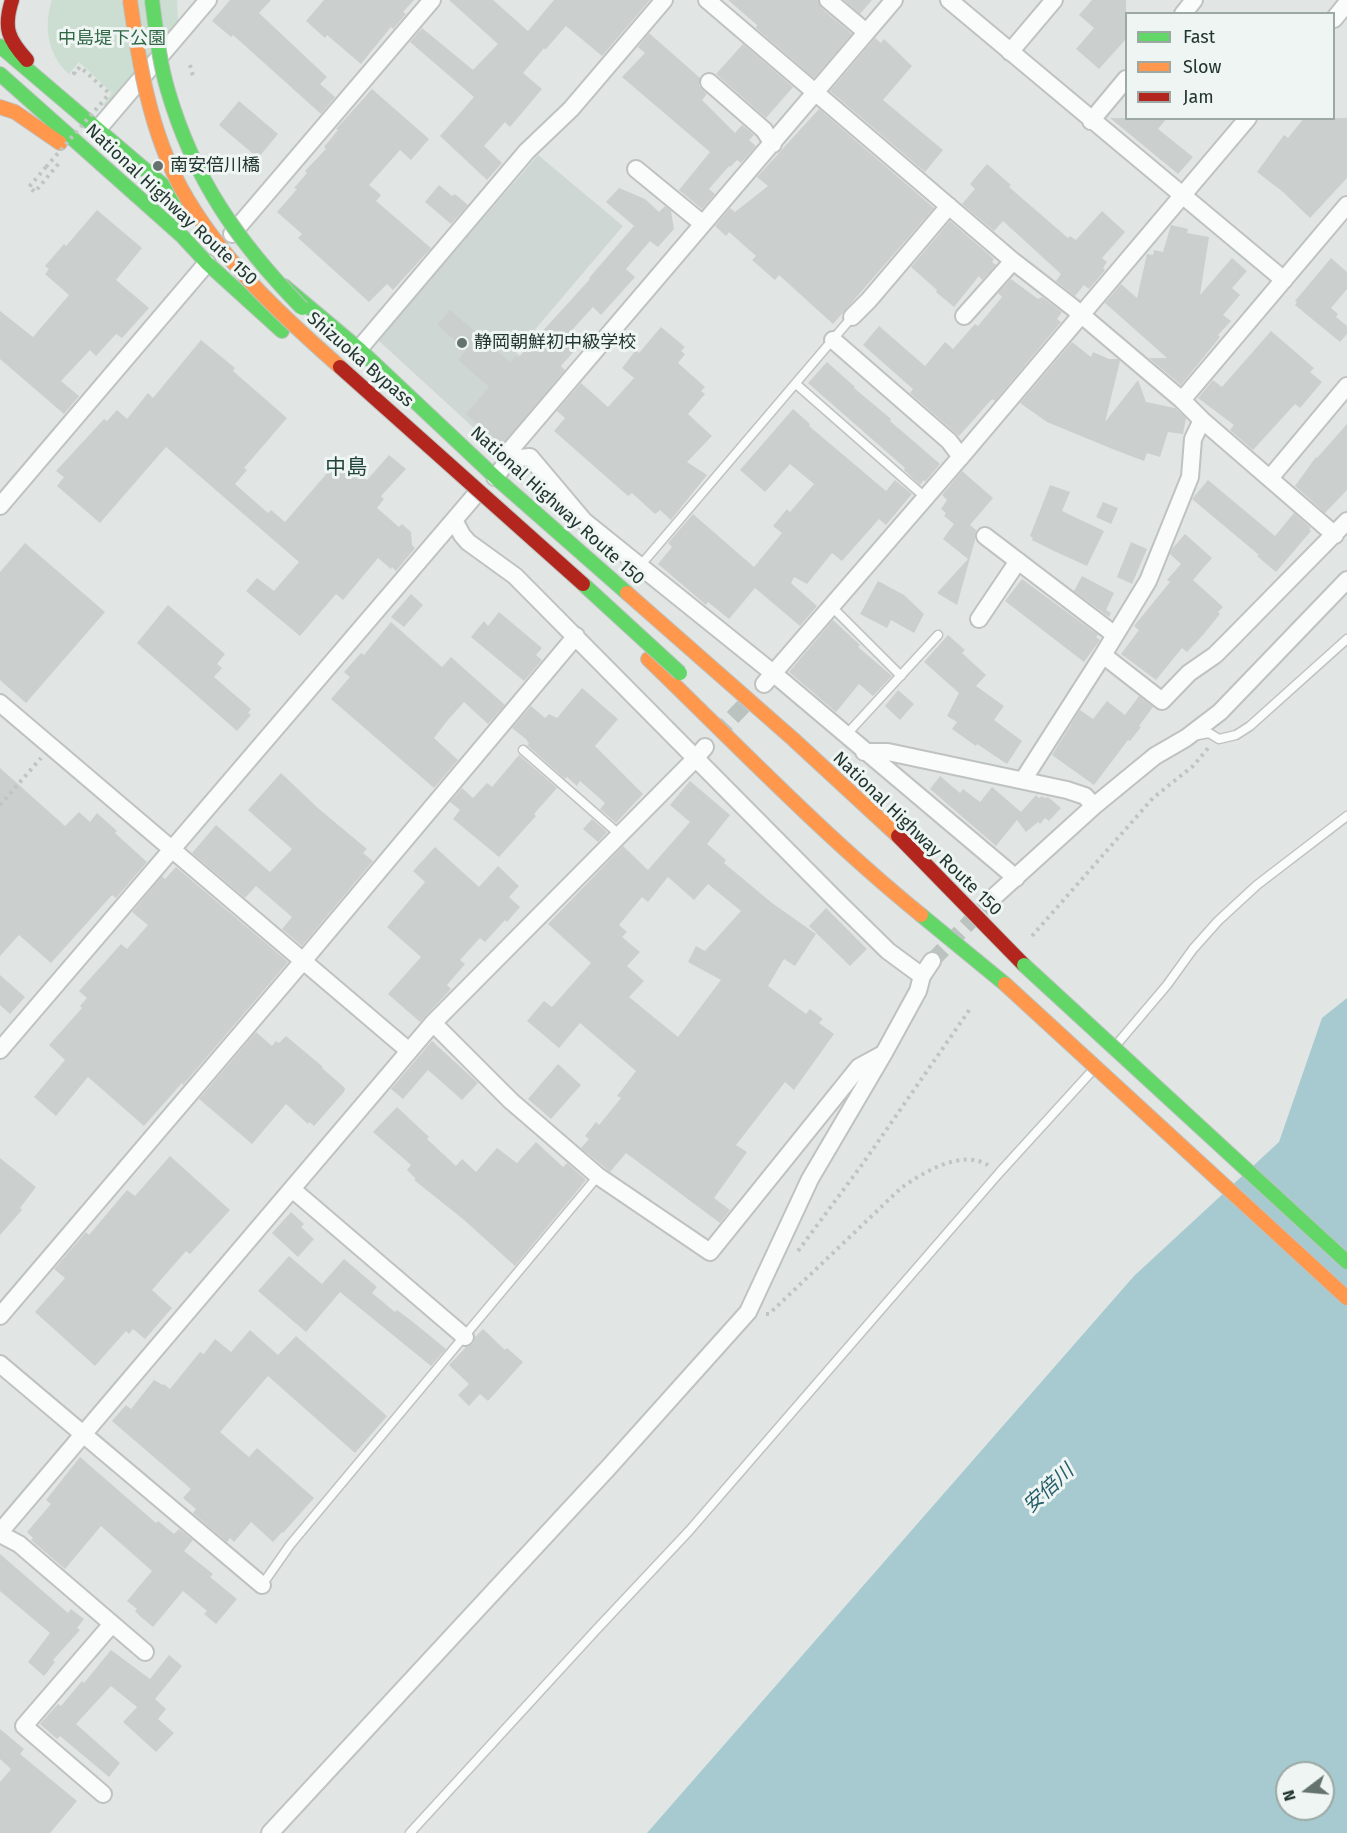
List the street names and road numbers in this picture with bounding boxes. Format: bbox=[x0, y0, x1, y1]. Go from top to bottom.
street label: National Highway Route 150 bbox=[81, 120, 261, 290]
street label: Shizuoka Bypass bbox=[302, 308, 418, 412]
street label: National Highway Route 150 bbox=[466, 422, 648, 590]
street label: National Highway Route 150 bbox=[828, 747, 1006, 921]

